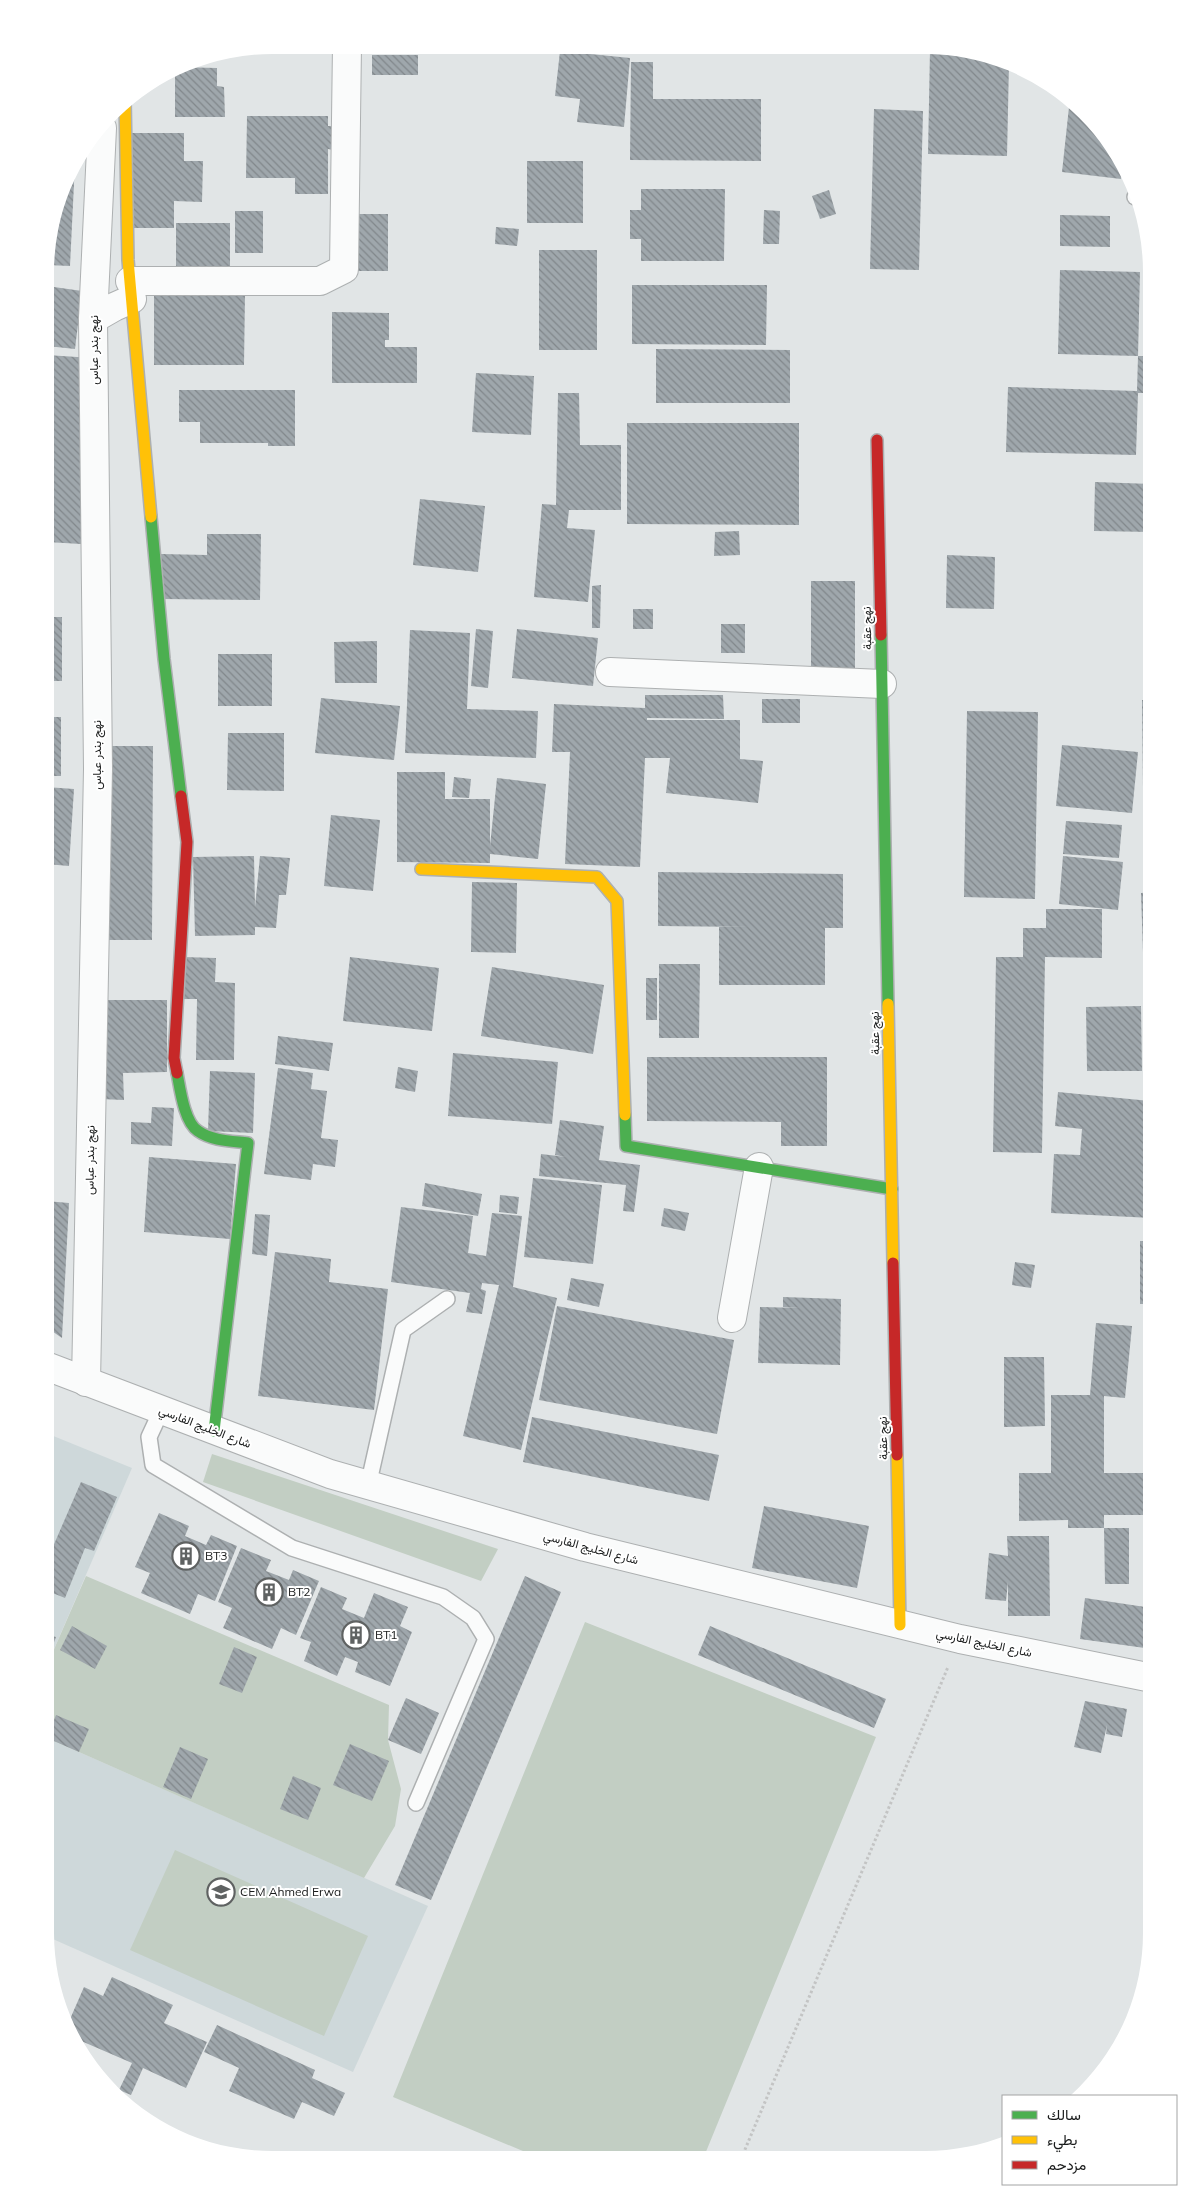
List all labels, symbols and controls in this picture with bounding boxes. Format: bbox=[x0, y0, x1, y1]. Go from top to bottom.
street label: نهج بندر عباس bbox=[86, 315, 103, 385]
street label: نهج عقبة bbox=[859, 606, 876, 650]
street label: نهج بندر عباس bbox=[89, 720, 106, 790]
street label: نهج عقبة bbox=[867, 1011, 884, 1055]
street label: نهج بندر عباس bbox=[81, 1125, 100, 1195]
street label: شارع الخليج الفارسي bbox=[156, 1402, 253, 1454]
street label: نهج عقبة bbox=[875, 1416, 892, 1460]
street label: شارع الخليج الفارسي bbox=[541, 1528, 640, 1570]
building icon: BT3 bbox=[171, 1541, 201, 1571]
place label: BT3 bbox=[205, 1548, 228, 1563]
building icon: BT2 bbox=[254, 1577, 284, 1607]
place label: BT2 bbox=[288, 1584, 311, 1599]
building icon: BT1 bbox=[341, 1620, 371, 1650]
street label: شارع الخليج الفارسي bbox=[934, 1625, 1033, 1663]
place label: BT1 bbox=[375, 1627, 398, 1642]
school or university icon: CEM Ahmed Erwa bbox=[206, 1877, 236, 1907]
place label: CEM Ahmed Erwa bbox=[240, 1884, 341, 1899]
legend bbox=[1002, 2095, 1177, 2185]
text: سالك bbox=[1047, 2105, 1081, 2124]
text: بطيء bbox=[1047, 2130, 1077, 2153]
text: مزدحم bbox=[1047, 2155, 1086, 2175]

